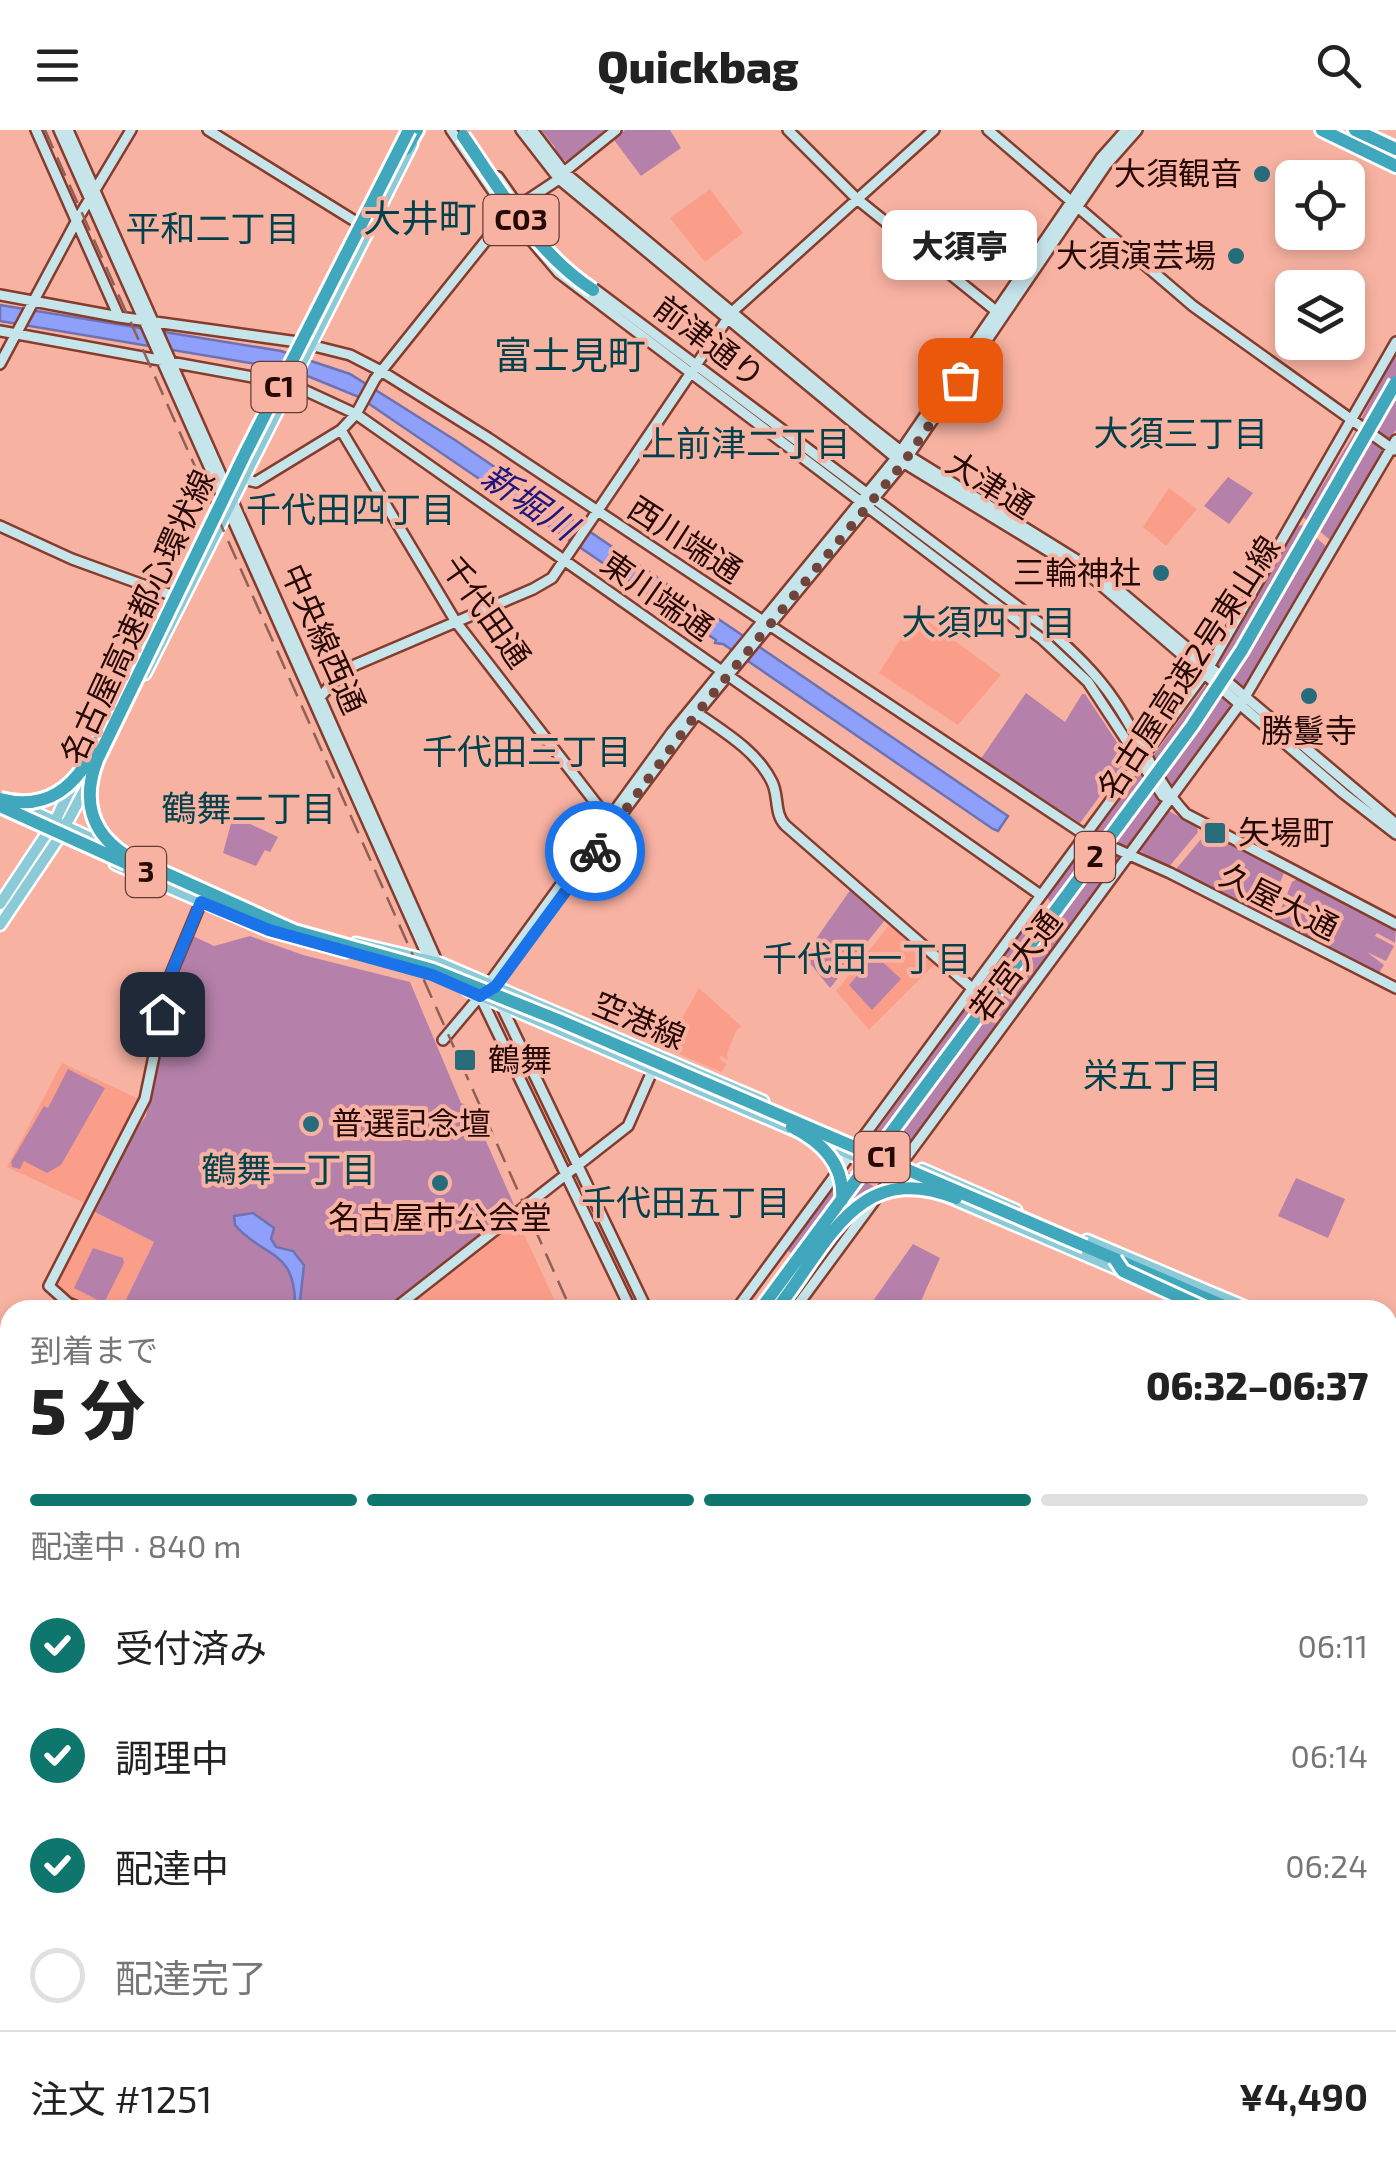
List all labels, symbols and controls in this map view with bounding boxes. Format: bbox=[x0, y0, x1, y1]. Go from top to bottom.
icon: menu bbox=[30, 38, 85, 93]
text: Quickbag bbox=[597, 38, 799, 92]
icon: search bbox=[1311, 38, 1366, 93]
place label: 大須観音 bbox=[1114, 153, 1242, 191]
map controls bbox=[1275, 160, 1365, 360]
button: locate bbox=[1275, 160, 1365, 250]
marker: 大須観音 bbox=[1251, 163, 1273, 185]
district label: 大井町 bbox=[363, 194, 477, 240]
road number: C03 bbox=[484, 195, 558, 245]
district label: 平和二丁目 bbox=[125, 206, 301, 248]
callout: 大須亭 bbox=[882, 210, 1038, 280]
text: 大須亭 bbox=[911, 226, 1008, 264]
place label: 大須演芸場 bbox=[1056, 235, 1216, 273]
marker: 大須演芸場 bbox=[1225, 245, 1247, 267]
button: layers bbox=[1275, 270, 1365, 360]
street label: 前津通り bbox=[648, 287, 773, 394]
district label: 富士見町 bbox=[494, 331, 646, 377]
pin bbox=[918, 338, 1003, 423]
icon: bag bbox=[933, 353, 988, 408]
road number: C1 bbox=[252, 362, 306, 412]
district label: 大須三丁目 bbox=[1093, 411, 1269, 453]
district label: 上前津二丁目 bbox=[641, 421, 851, 463]
street label: 大津通 bbox=[940, 442, 1042, 525]
water label: 新堀川 bbox=[475, 454, 589, 549]
street label: 名古屋高速都心環状線 bbox=[51, 463, 221, 769]
district label: 千代田四丁目 bbox=[246, 487, 456, 529]
street label: 西川端通 bbox=[622, 488, 750, 589]
street label: 名古屋高速2号東山線 bbox=[1088, 528, 1287, 806]
street label: 東川端通 bbox=[595, 542, 721, 647]
street label: 千代田通 bbox=[435, 548, 540, 674]
place label: 三輪神社 bbox=[1013, 552, 1141, 590]
street label: 中央線西通 bbox=[275, 557, 375, 719]
marker: 三輪神社 bbox=[1150, 562, 1172, 584]
district label: 大須四丁目 bbox=[901, 600, 1077, 642]
marker: 勝鬘寺 bbox=[1298, 685, 1320, 707]
place label: 勝鬘寺 bbox=[1261, 710, 1357, 748]
district label: 千代田三丁目 bbox=[422, 729, 632, 771]
district label: 鶴舞二丁目 bbox=[161, 786, 337, 828]
courier bbox=[545, 801, 645, 901]
place label: 矢場町 bbox=[1238, 812, 1334, 850]
marker: 矢場町 bbox=[1202, 820, 1228, 846]
icon: bike bbox=[568, 824, 623, 879]
road number: 2 bbox=[1075, 832, 1115, 882]
road number: 3 bbox=[126, 847, 166, 897]
street label: 久屋大通 bbox=[1214, 854, 1346, 946]
street label: 若宮大通 bbox=[961, 902, 1068, 1027]
district label: 千代田一丁目 bbox=[762, 936, 972, 978]
pin bbox=[120, 972, 205, 1057]
street label: 空港線 bbox=[588, 983, 691, 1055]
icon: home bbox=[135, 987, 190, 1042]
place label: 鶴舞 bbox=[488, 1039, 552, 1077]
marker: 鶴舞 bbox=[452, 1047, 478, 1073]
district label: 栄五丁目 bbox=[1083, 1053, 1223, 1095]
place label: 普選記念壇 bbox=[331, 1103, 491, 1141]
marker: 普選記念壇 bbox=[300, 1113, 322, 1135]
road number: C1 bbox=[854, 1132, 910, 1182]
district label: 鶴舞一丁目 bbox=[201, 1147, 377, 1189]
marker: 名古屋市公会堂 bbox=[429, 1172, 451, 1194]
district label: 千代田五丁目 bbox=[581, 1180, 791, 1222]
place label: 名古屋市公会堂 bbox=[328, 1197, 552, 1235]
text: 到着まで bbox=[30, 1330, 158, 1368]
text: 06:32–06:37 bbox=[1146, 1362, 1368, 1408]
text: 5 分 bbox=[30, 1369, 145, 1447]
text: 配達中 · 840 m bbox=[30, 1526, 241, 1564]
icon: check bbox=[30, 1618, 85, 1673]
text: 受付済み bbox=[115, 1624, 267, 1670]
text: 06:11 bbox=[1297, 1626, 1368, 1664]
icon: check bbox=[30, 1728, 85, 1783]
text: 調理中 bbox=[115, 1734, 229, 1780]
text: 06:14 bbox=[1290, 1736, 1368, 1774]
icon: check bbox=[30, 1838, 85, 1893]
text: 配達中 bbox=[115, 1844, 229, 1890]
text: 06:24 bbox=[1285, 1846, 1368, 1884]
text: 配達完了 bbox=[115, 1954, 267, 2000]
text: ¥4,490 bbox=[1239, 2073, 1368, 2119]
text: 注文 #1251 bbox=[30, 2075, 212, 2121]

